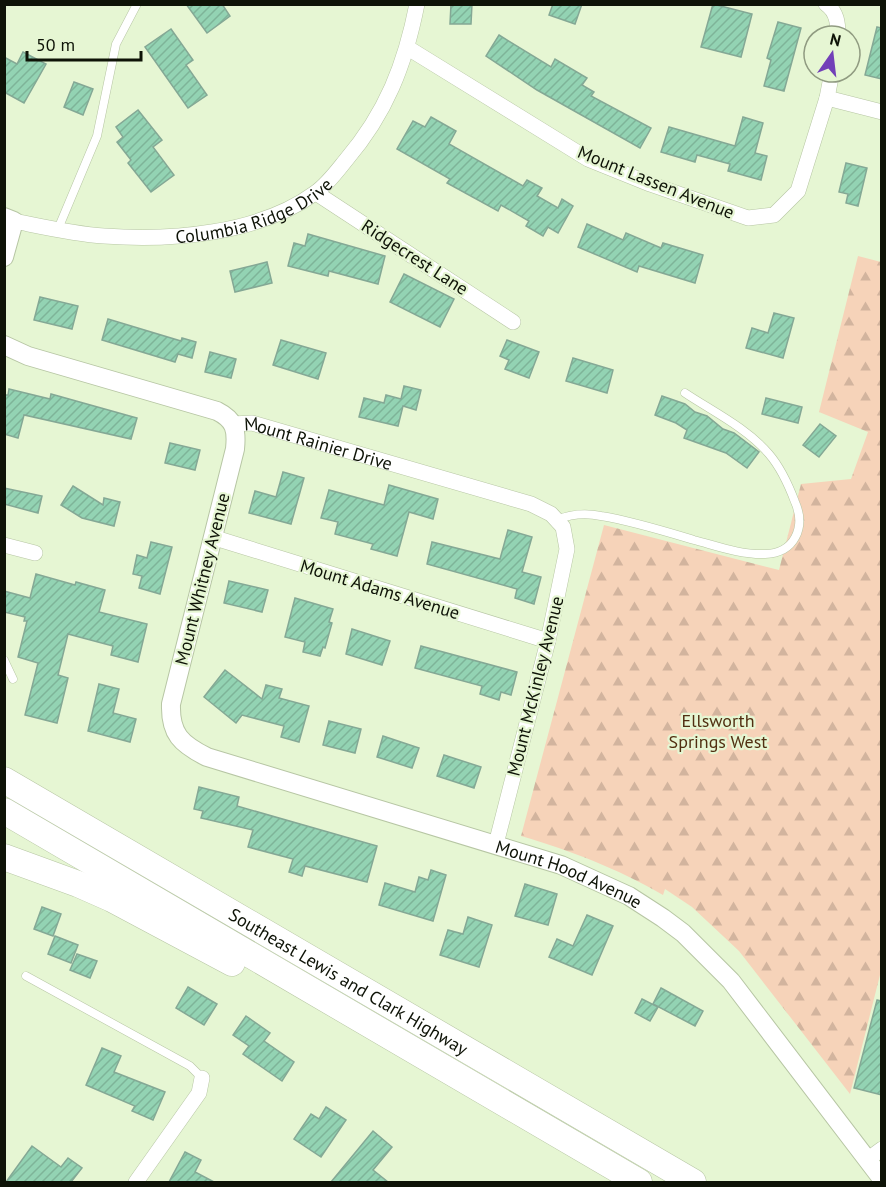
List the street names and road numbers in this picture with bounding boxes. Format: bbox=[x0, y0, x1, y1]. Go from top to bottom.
street label: Mount Lassen Avenue bbox=[574, 140, 738, 224]
street label: Columbia Ridge Drive bbox=[174, 173, 337, 248]
street label: Ridgecrest Lane bbox=[357, 214, 473, 300]
street label: Mount Rainier Drive bbox=[243, 411, 395, 475]
street label: Mount Whitney Avenue bbox=[169, 491, 235, 667]
street label: Mount Adams Avenue bbox=[297, 554, 463, 624]
street label: Mount McKinley Avenue bbox=[502, 594, 568, 778]
street label: Mount Hood Avenue bbox=[493, 834, 647, 913]
street label: Southeast Lewis and Clark Highway bbox=[225, 902, 473, 1060]

